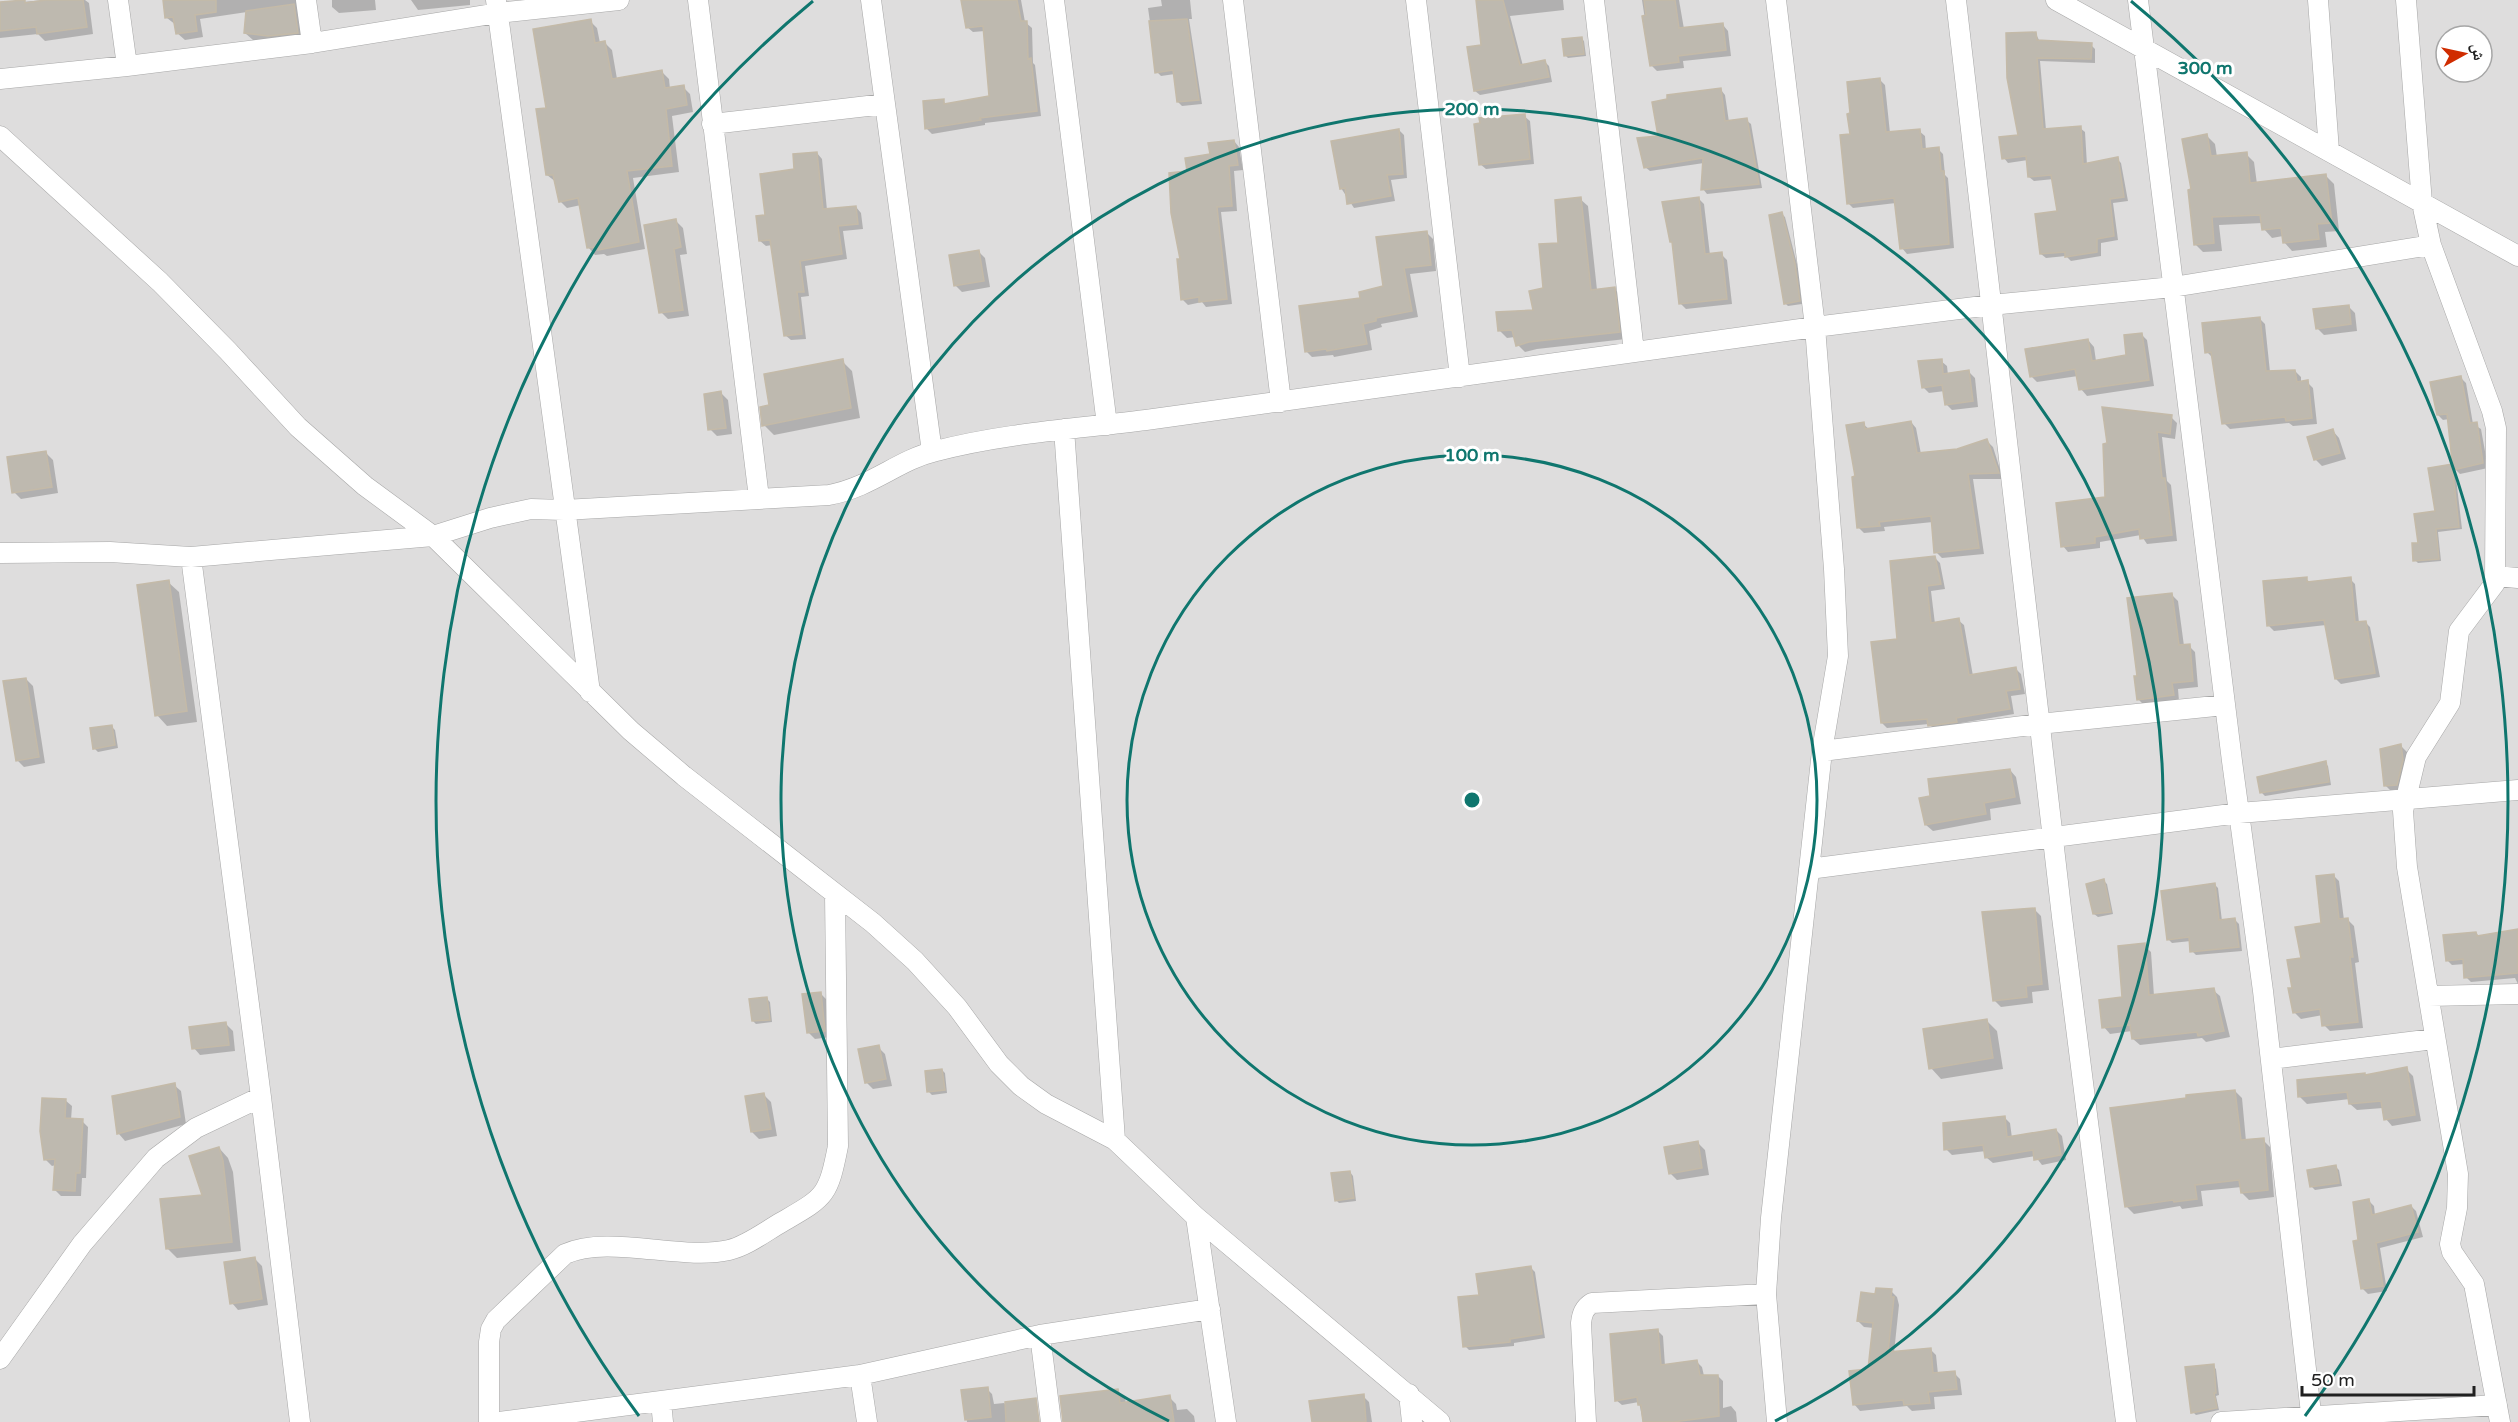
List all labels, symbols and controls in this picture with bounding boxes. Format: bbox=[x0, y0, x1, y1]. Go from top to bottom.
north arrow bbox=[2434, 24, 2494, 84]
text: ش bbox=[2467, 42, 2489, 62]
text: 300 m bbox=[2177, 57, 2233, 79]
text: 200 m bbox=[1444, 98, 1500, 120]
text: 100 m bbox=[1444, 444, 1500, 466]
centre of rings bbox=[1462, 790, 1482, 810]
scale bar bbox=[2302, 1359, 2474, 1397]
text: 50 m bbox=[2311, 1369, 2355, 1391]

